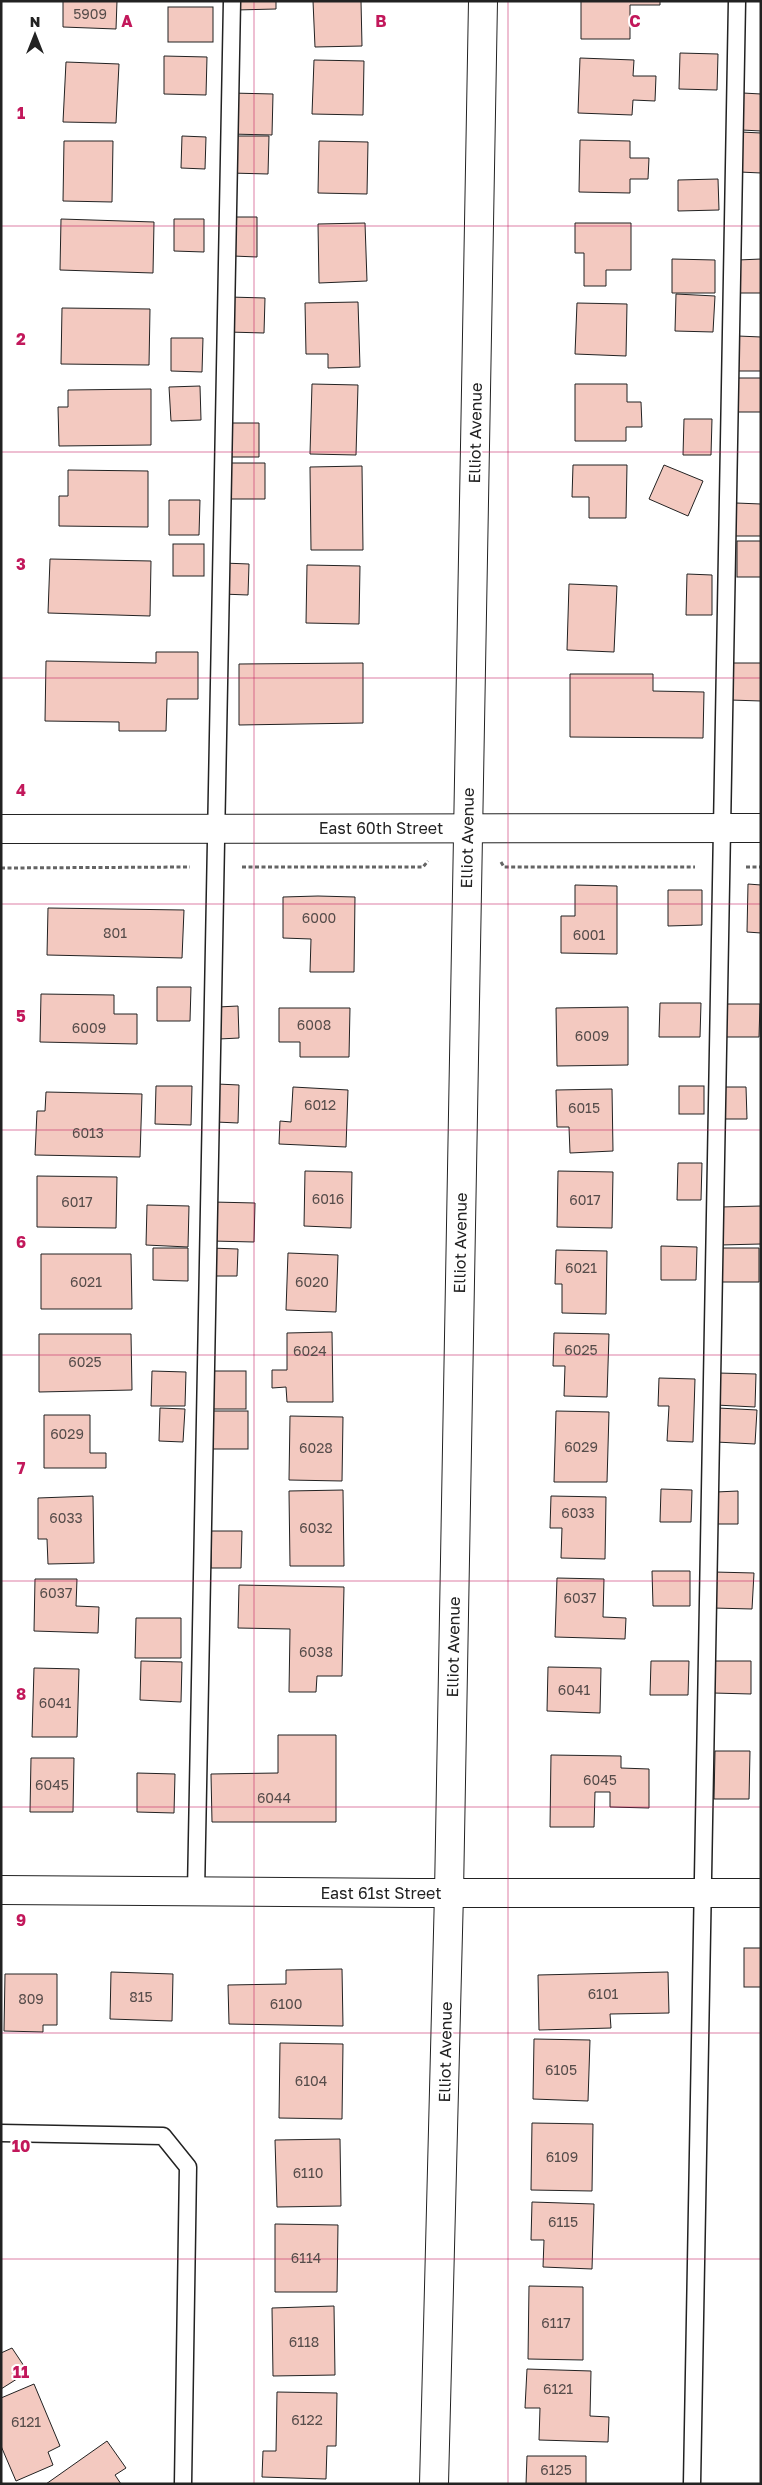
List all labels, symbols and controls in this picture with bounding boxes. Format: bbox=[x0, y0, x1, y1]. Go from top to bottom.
house number: 5909 bbox=[73, 5, 107, 22]
north arrow bbox=[10, 10, 60, 60]
text: A bbox=[121, 11, 133, 31]
text: B bbox=[375, 11, 387, 31]
text: C bbox=[629, 11, 641, 31]
text: N bbox=[30, 13, 40, 30]
text: 1 bbox=[17, 103, 25, 123]
text: 2 bbox=[16, 329, 26, 349]
street label: Elliot Avenue bbox=[464, 382, 486, 484]
text: 3 bbox=[16, 554, 26, 574]
text: 4 bbox=[16, 780, 26, 800]
street label: Elliot Avenue bbox=[456, 787, 478, 889]
street label: East 60th Street bbox=[319, 818, 443, 838]
house number: 6000 bbox=[302, 909, 336, 926]
house number: 801 bbox=[103, 924, 127, 941]
house number: 6001 bbox=[573, 926, 606, 943]
text: 5 bbox=[16, 1006, 26, 1026]
house number: 6008 bbox=[297, 1016, 331, 1033]
house number: 6009 bbox=[72, 1019, 106, 1036]
house number: 6009 bbox=[575, 1027, 609, 1044]
house number: 6012 bbox=[304, 1096, 336, 1113]
house number: 6015 bbox=[568, 1099, 600, 1116]
house number: 6013 bbox=[72, 1124, 104, 1141]
house number: 6016 bbox=[312, 1190, 344, 1207]
house number: 6017 bbox=[569, 1191, 601, 1208]
street label: Elliot Avenue bbox=[449, 1192, 471, 1294]
house number: 6017 bbox=[61, 1193, 93, 1210]
text: 6 bbox=[16, 1232, 26, 1252]
house number: 6021 bbox=[565, 1259, 597, 1276]
house number: 6021 bbox=[70, 1273, 102, 1290]
house number: 6020 bbox=[295, 1273, 329, 1290]
house number: 6025 bbox=[564, 1341, 598, 1358]
house number: 6024 bbox=[293, 1342, 327, 1359]
house number: 6025 bbox=[68, 1353, 102, 1370]
house number: 6029 bbox=[50, 1425, 84, 1442]
house number: 6029 bbox=[564, 1438, 598, 1455]
house number: 6028 bbox=[299, 1439, 333, 1456]
text: 7 bbox=[17, 1458, 26, 1478]
house number: 6033 bbox=[561, 1504, 595, 1521]
house number: 6033 bbox=[49, 1509, 83, 1526]
house number: 6032 bbox=[299, 1519, 333, 1536]
house number: 6037 bbox=[40, 1584, 72, 1601]
house number: 6037 bbox=[564, 1589, 596, 1606]
street label: Elliot Avenue bbox=[442, 1596, 464, 1698]
house number: 6038 bbox=[299, 1643, 333, 1660]
house number: 6041 bbox=[558, 1681, 590, 1698]
text: 8 bbox=[16, 1684, 26, 1704]
house number: 6041 bbox=[39, 1694, 71, 1711]
house number: 6045 bbox=[583, 1771, 617, 1788]
house number: 6045 bbox=[35, 1776, 69, 1793]
house number: 6044 bbox=[257, 1789, 291, 1806]
street label: East 61st Street bbox=[320, 1883, 442, 1903]
text: 9 bbox=[16, 1910, 26, 1930]
house number: 6101 bbox=[588, 1985, 619, 2002]
house number: 815 bbox=[129, 1988, 153, 2005]
house number: 809 bbox=[18, 1990, 44, 2007]
house number: 6100 bbox=[270, 1995, 302, 2012]
street label: Elliot Avenue bbox=[434, 2001, 456, 2103]
house number: 6105 bbox=[545, 2061, 577, 2078]
house number: 6104 bbox=[295, 2072, 327, 2089]
text: 10 bbox=[12, 2136, 30, 2156]
house number: 6109 bbox=[546, 2148, 578, 2165]
house number: 6110 bbox=[293, 2164, 323, 2181]
house number: 6115 bbox=[548, 2213, 578, 2230]
house number: 6114 bbox=[291, 2249, 321, 2266]
house number: 6117 bbox=[541, 2314, 571, 2331]
house number: 6118 bbox=[289, 2333, 319, 2350]
text: 11 bbox=[13, 2362, 29, 2382]
house number: 6121 bbox=[543, 2380, 573, 2397]
house number: 6122 bbox=[291, 2411, 323, 2428]
house number: 6121 bbox=[11, 2413, 41, 2430]
house number: 6125 bbox=[540, 2461, 572, 2478]

